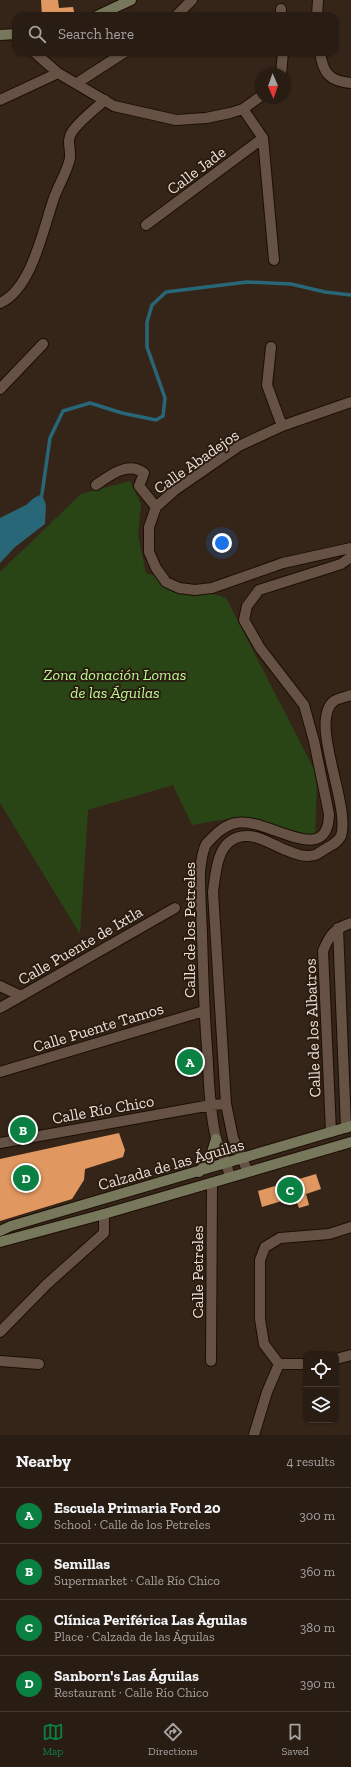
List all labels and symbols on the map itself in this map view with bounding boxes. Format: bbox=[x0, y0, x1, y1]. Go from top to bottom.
north arrow bbox=[255, 68, 291, 104]
street label: Calle Jade bbox=[163, 142, 229, 199]
street label: Calle Abadejos bbox=[150, 425, 242, 498]
your location bbox=[212, 533, 232, 553]
park label: Zona donación Lomas de las Águilas bbox=[44, 665, 186, 702]
street label: Calle de los Petreles bbox=[180, 862, 199, 998]
street label: Calle Puente de Ixtla bbox=[14, 902, 146, 989]
street label: Calle de los Albatros bbox=[301, 958, 324, 1098]
street label: Calle Puente Tamos bbox=[31, 999, 166, 1056]
pin: A bbox=[177, 1047, 203, 1077]
street label: Calle Río Chico bbox=[51, 1091, 156, 1128]
pin: B bbox=[10, 1115, 36, 1145]
street label: Calzada de las Águilas bbox=[96, 1135, 246, 1194]
pin: D bbox=[13, 1163, 39, 1193]
pin: C bbox=[277, 1175, 303, 1205]
street label: Calle Petreles bbox=[188, 1225, 207, 1319]

